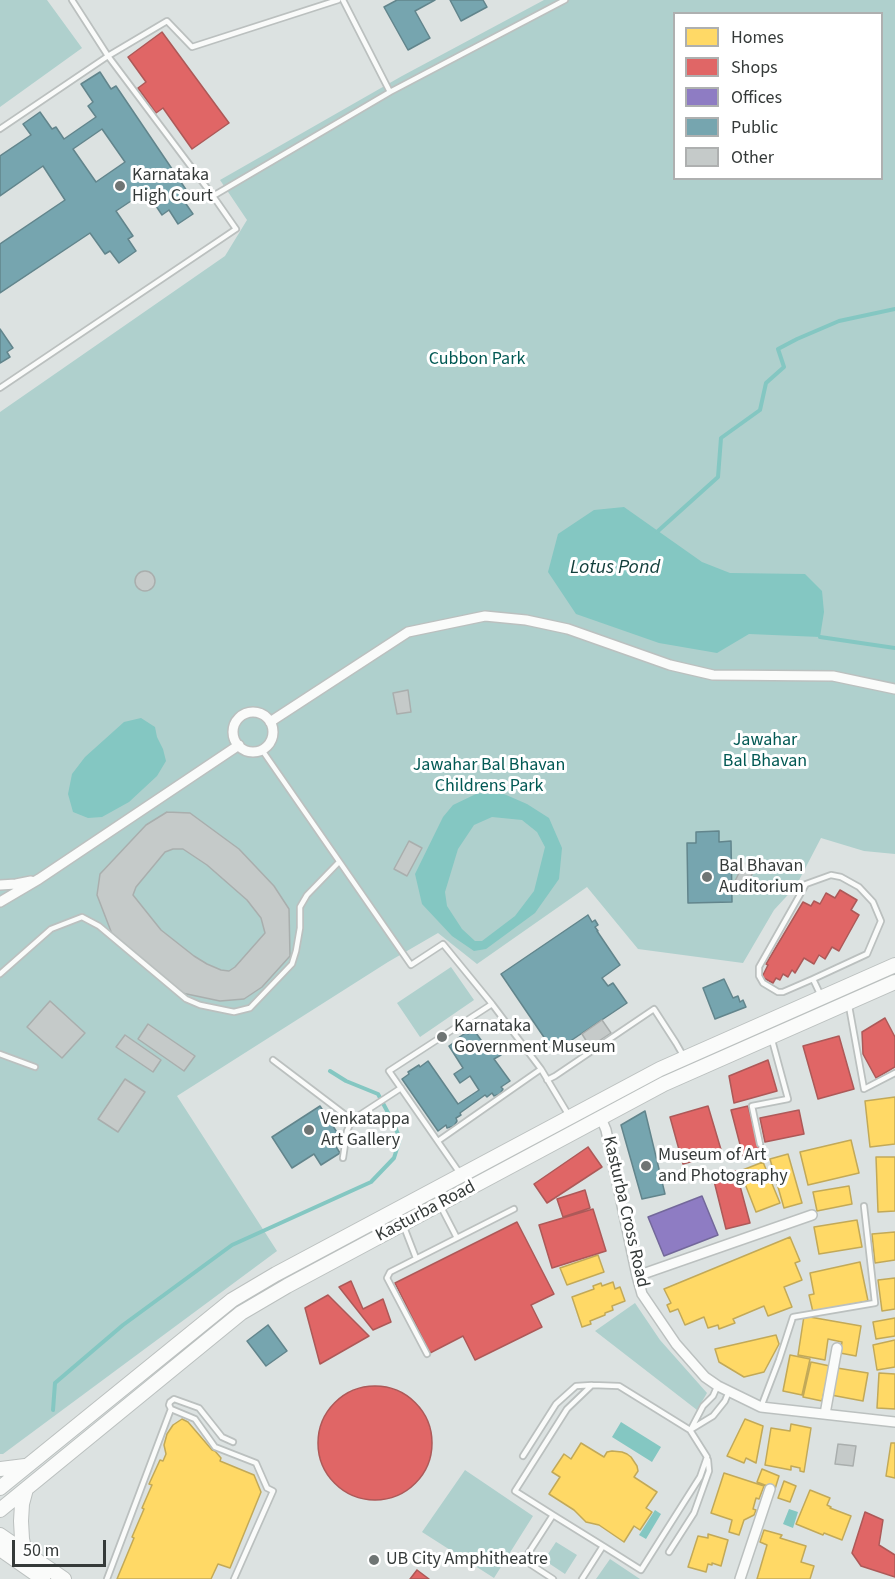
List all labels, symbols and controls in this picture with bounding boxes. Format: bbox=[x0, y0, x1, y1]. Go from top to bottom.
legend bbox=[673, 12, 883, 180]
text: Homes bbox=[731, 25, 784, 50]
text: Shops bbox=[731, 55, 778, 80]
text: Offices bbox=[731, 85, 782, 110]
text: Public bbox=[731, 115, 778, 140]
text: Other bbox=[731, 145, 774, 170]
place label: Karnataka High Court bbox=[132, 165, 213, 207]
marker: Karnataka High Court bbox=[113, 179, 127, 193]
park label: Cubbon Park bbox=[429, 349, 525, 371]
water label: Lotus Pond bbox=[570, 557, 660, 581]
park label: Jawahar Bal Bhavan bbox=[723, 730, 807, 772]
park label: Jawahar Bal Bhavan Childrens Park bbox=[413, 755, 565, 798]
place label: Bal Bhavan Auditorium bbox=[719, 856, 804, 898]
marker: Bal Bhavan Auditorium bbox=[700, 870, 714, 884]
place label: Karnataka Government Museum bbox=[454, 1016, 616, 1058]
marker: Karnataka Government Museum bbox=[435, 1030, 449, 1044]
place label: Venkatappa Art Gallery bbox=[321, 1109, 410, 1152]
marker: Venkatappa Art Gallery bbox=[302, 1123, 316, 1137]
street label: Kasturba Cross Road bbox=[597, 1134, 653, 1290]
place label: Museum of Art and Photography bbox=[658, 1145, 788, 1188]
marker: Museum of Art and Photography bbox=[639, 1159, 653, 1173]
street label: Kasturba Road bbox=[372, 1177, 480, 1247]
scale bar bbox=[15, 1528, 110, 1566]
text: 50 m bbox=[23, 1538, 59, 1563]
place label: UB City Amphitheatre bbox=[386, 1549, 548, 1571]
marker: UB City Amphitheatre bbox=[367, 1553, 381, 1567]

